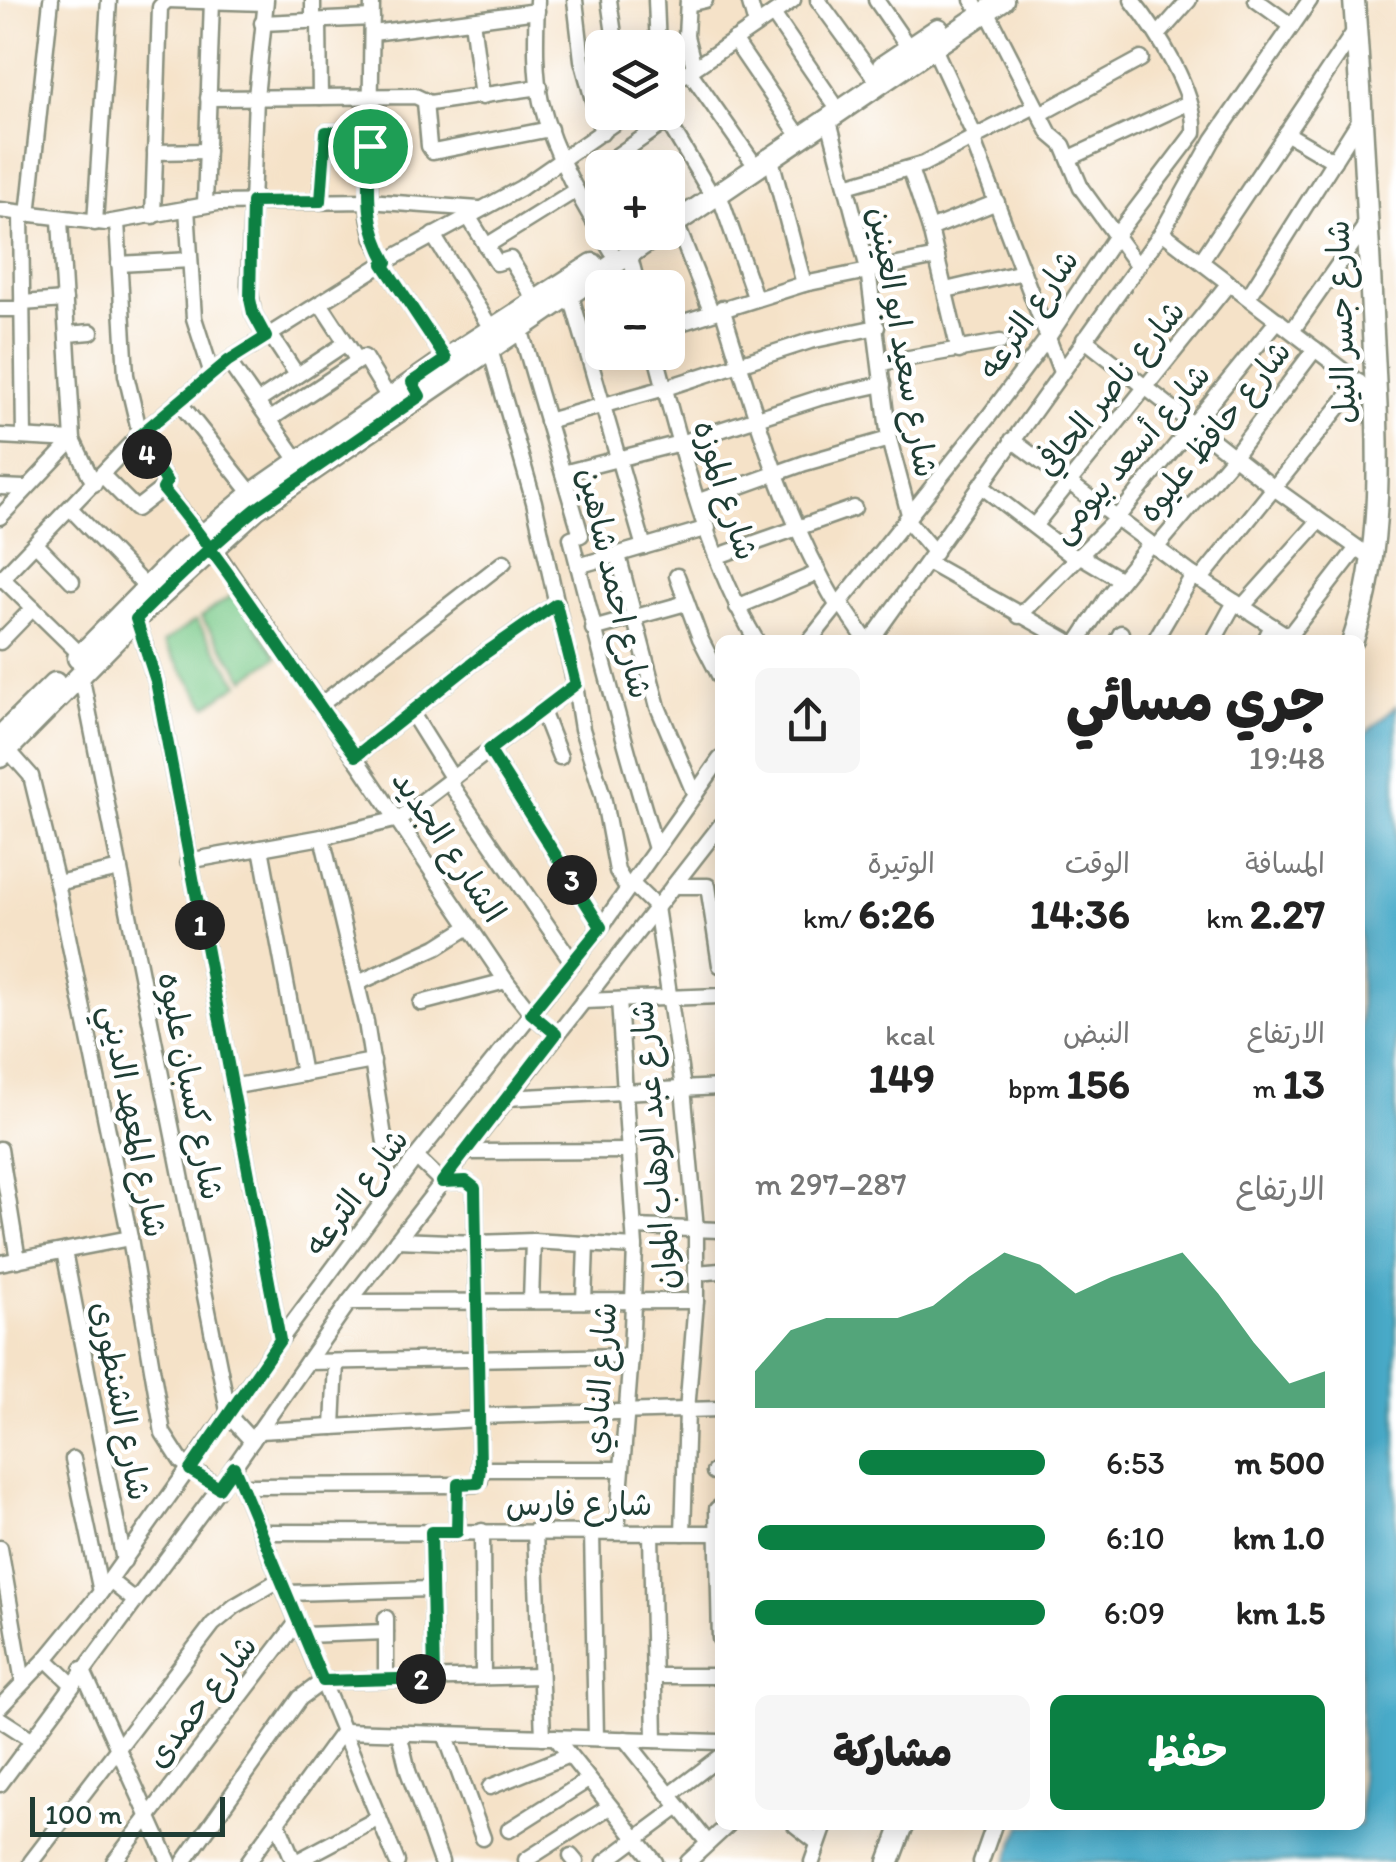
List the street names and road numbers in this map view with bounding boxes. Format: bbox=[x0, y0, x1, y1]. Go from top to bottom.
street label: شارع سعيد ابو العينين bbox=[857, 204, 946, 481]
street label: شارع جسر النيل bbox=[1318, 219, 1368, 424]
street label: شارع الترعه bbox=[970, 242, 1090, 388]
street label: شارع ناصر الحافي bbox=[1027, 292, 1196, 486]
street label: شارع حافظ عليوه bbox=[1129, 333, 1302, 532]
street label: شارع أسعد بيومى bbox=[1042, 356, 1221, 553]
street label: شارع الموزه bbox=[682, 415, 766, 566]
street label: شارع احمد شاهين bbox=[566, 464, 660, 703]
street label: الشارع الجديد bbox=[382, 763, 514, 931]
street label: شارع كسبان عليوه bbox=[146, 969, 232, 1204]
street label: شارع عبد الوهاب الموان bbox=[622, 998, 690, 1291]
street label: شارع المعهد الديني bbox=[84, 1001, 175, 1242]
street label: شارع الترعه bbox=[296, 1121, 419, 1265]
street label: شارع الشنطورى bbox=[79, 1298, 159, 1504]
street label: شارع النادي bbox=[576, 1301, 628, 1456]
street label: شارع فارس bbox=[506, 1485, 652, 1527]
street label: شارع حمدى bbox=[137, 1627, 268, 1777]

